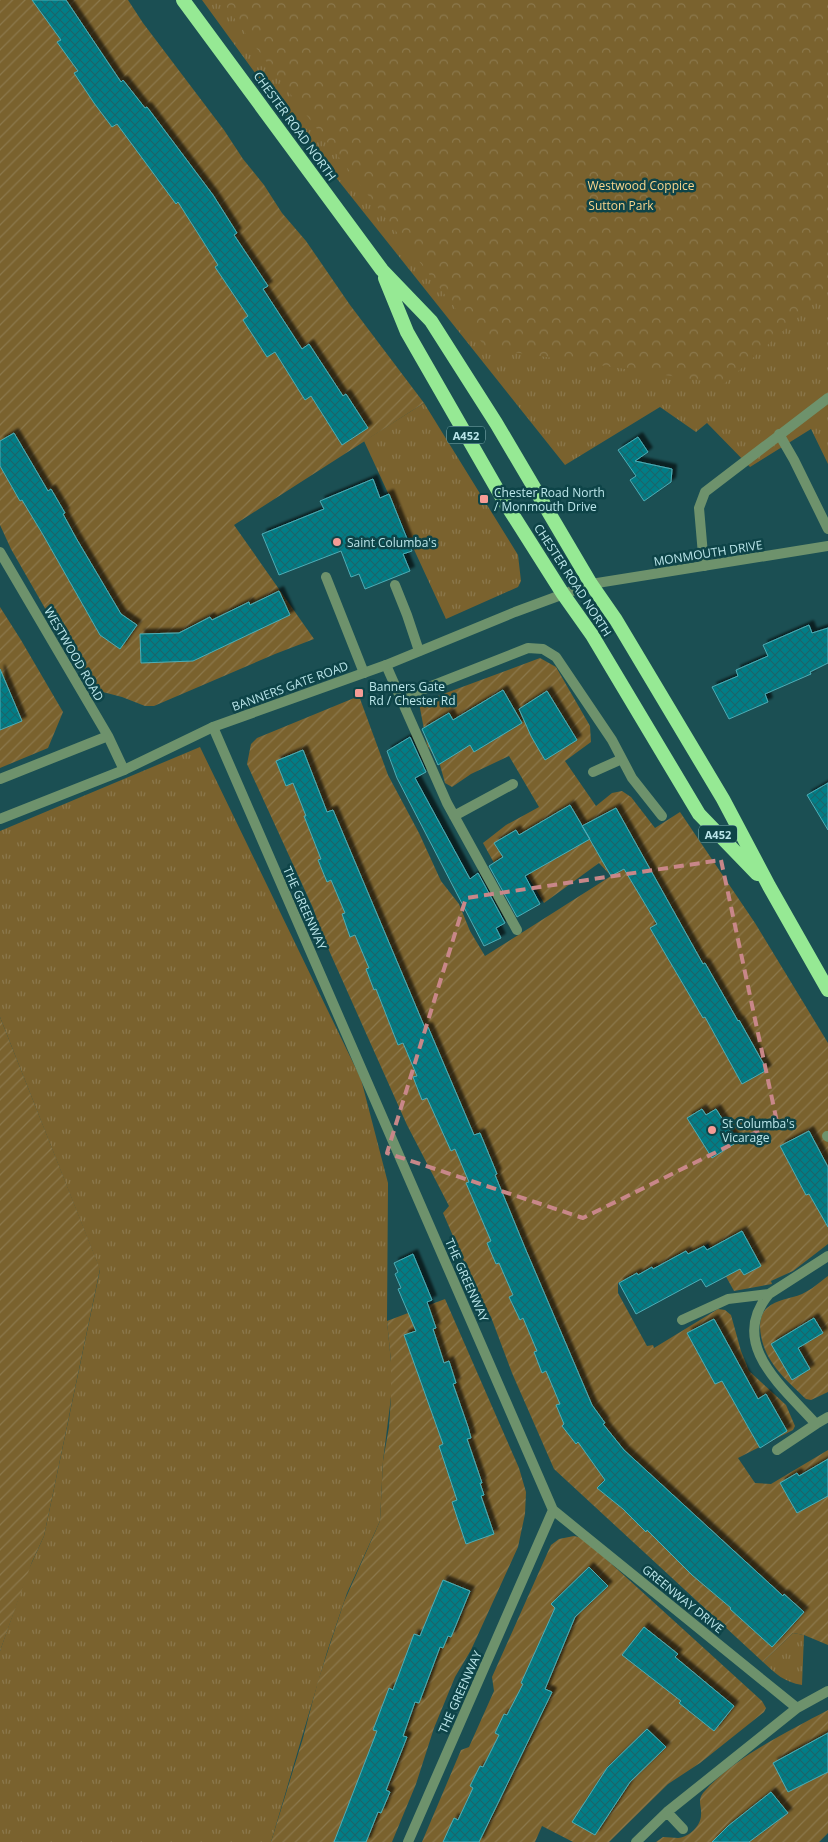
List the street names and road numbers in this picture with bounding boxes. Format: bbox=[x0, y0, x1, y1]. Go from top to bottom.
street label: CHESTER ROAD NORTH bbox=[250, 68, 340, 184]
road number: A452 bbox=[447, 426, 485, 444]
street label: CHESTER ROAD NORTH bbox=[530, 521, 616, 639]
street label: MONMOUTH DRIVE bbox=[652, 536, 764, 570]
street label: WESTWOOD ROAD bbox=[40, 604, 108, 704]
street label: BANNERS GATE ROAD bbox=[229, 657, 351, 715]
road number: A452 bbox=[699, 826, 737, 842]
street label: THE GREENWAY bbox=[279, 864, 331, 952]
street label: THE GREENWAY bbox=[441, 1236, 493, 1324]
street label: GREENWAY DRIVE bbox=[639, 1561, 727, 1637]
street label: THE GREENWAY bbox=[434, 1648, 486, 1736]

